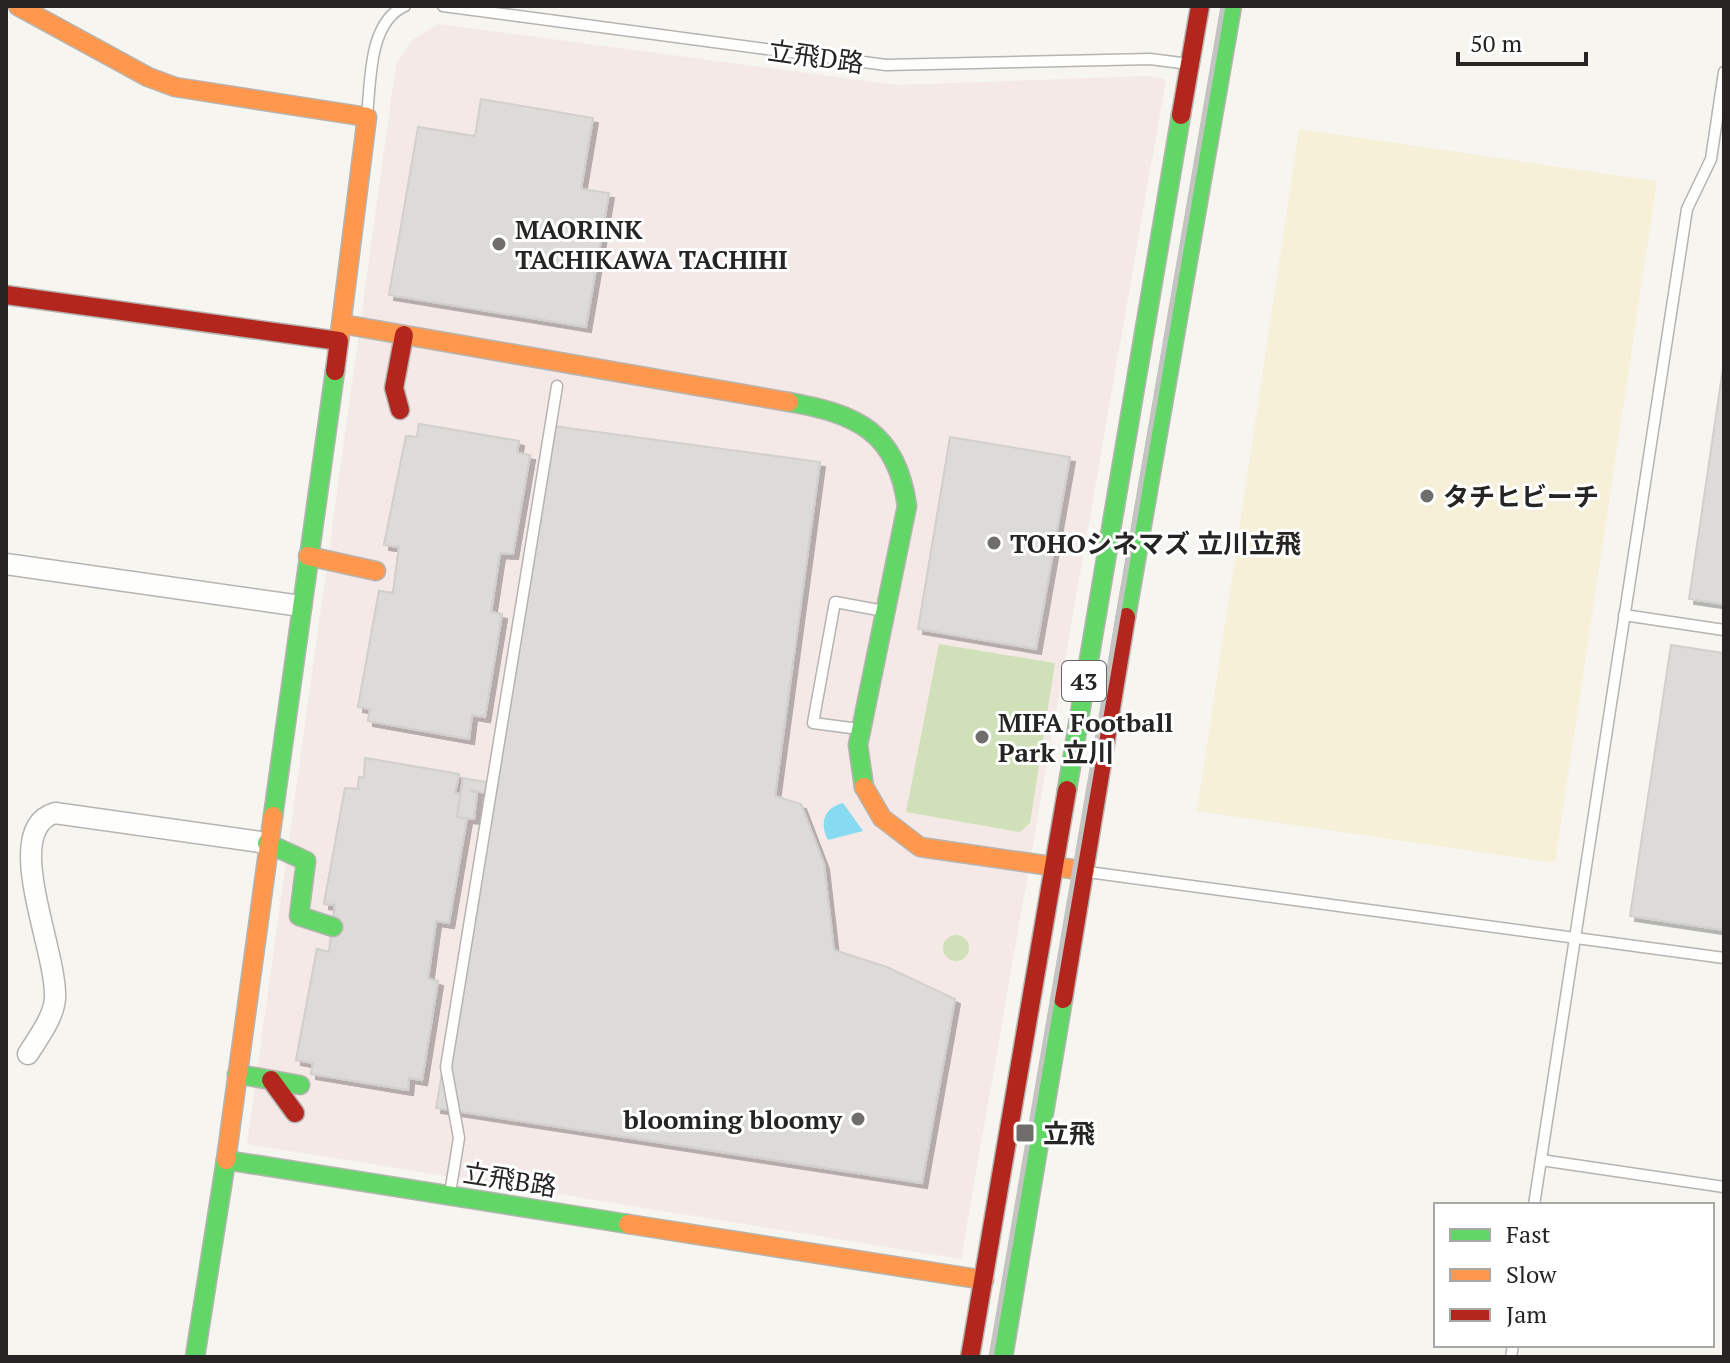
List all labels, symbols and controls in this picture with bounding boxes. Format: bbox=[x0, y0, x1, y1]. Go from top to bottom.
scale bar bbox=[1458, 16, 1586, 66]
text: 50 m bbox=[1470, 27, 1522, 59]
street label: 立飛D路 bbox=[766, 32, 866, 80]
place label: MAORINK TACHIKAWA TACHIHI bbox=[515, 212, 788, 276]
marker: MAORINK TACHIKAWA TACHIHI bbox=[490, 235, 508, 253]
place label: タチヒビーチ bbox=[1443, 479, 1599, 513]
marker: タチヒビーチ bbox=[1418, 487, 1436, 505]
place label: TOHOシネマズ 立川立飛 bbox=[1010, 526, 1301, 560]
marker: TOHOシネマズ 立川立飛 bbox=[985, 534, 1003, 552]
road number: 43 bbox=[1062, 661, 1106, 701]
place label: MIFA Football Park 立川 bbox=[998, 705, 1173, 769]
marker: MIFA Football Park 立川 bbox=[973, 728, 991, 746]
place label: blooming bloomy bbox=[623, 1102, 843, 1136]
marker: blooming bloomy bbox=[849, 1110, 867, 1128]
place label: 立飛 bbox=[1043, 1116, 1095, 1150]
marker: 立飛 bbox=[1014, 1122, 1036, 1144]
street label: 立飛B路 bbox=[461, 1155, 559, 1203]
legend bbox=[1434, 1203, 1714, 1347]
text: Fast bbox=[1506, 1218, 1551, 1250]
text: Slow bbox=[1506, 1258, 1557, 1290]
text: Jam bbox=[1506, 1298, 1547, 1330]

